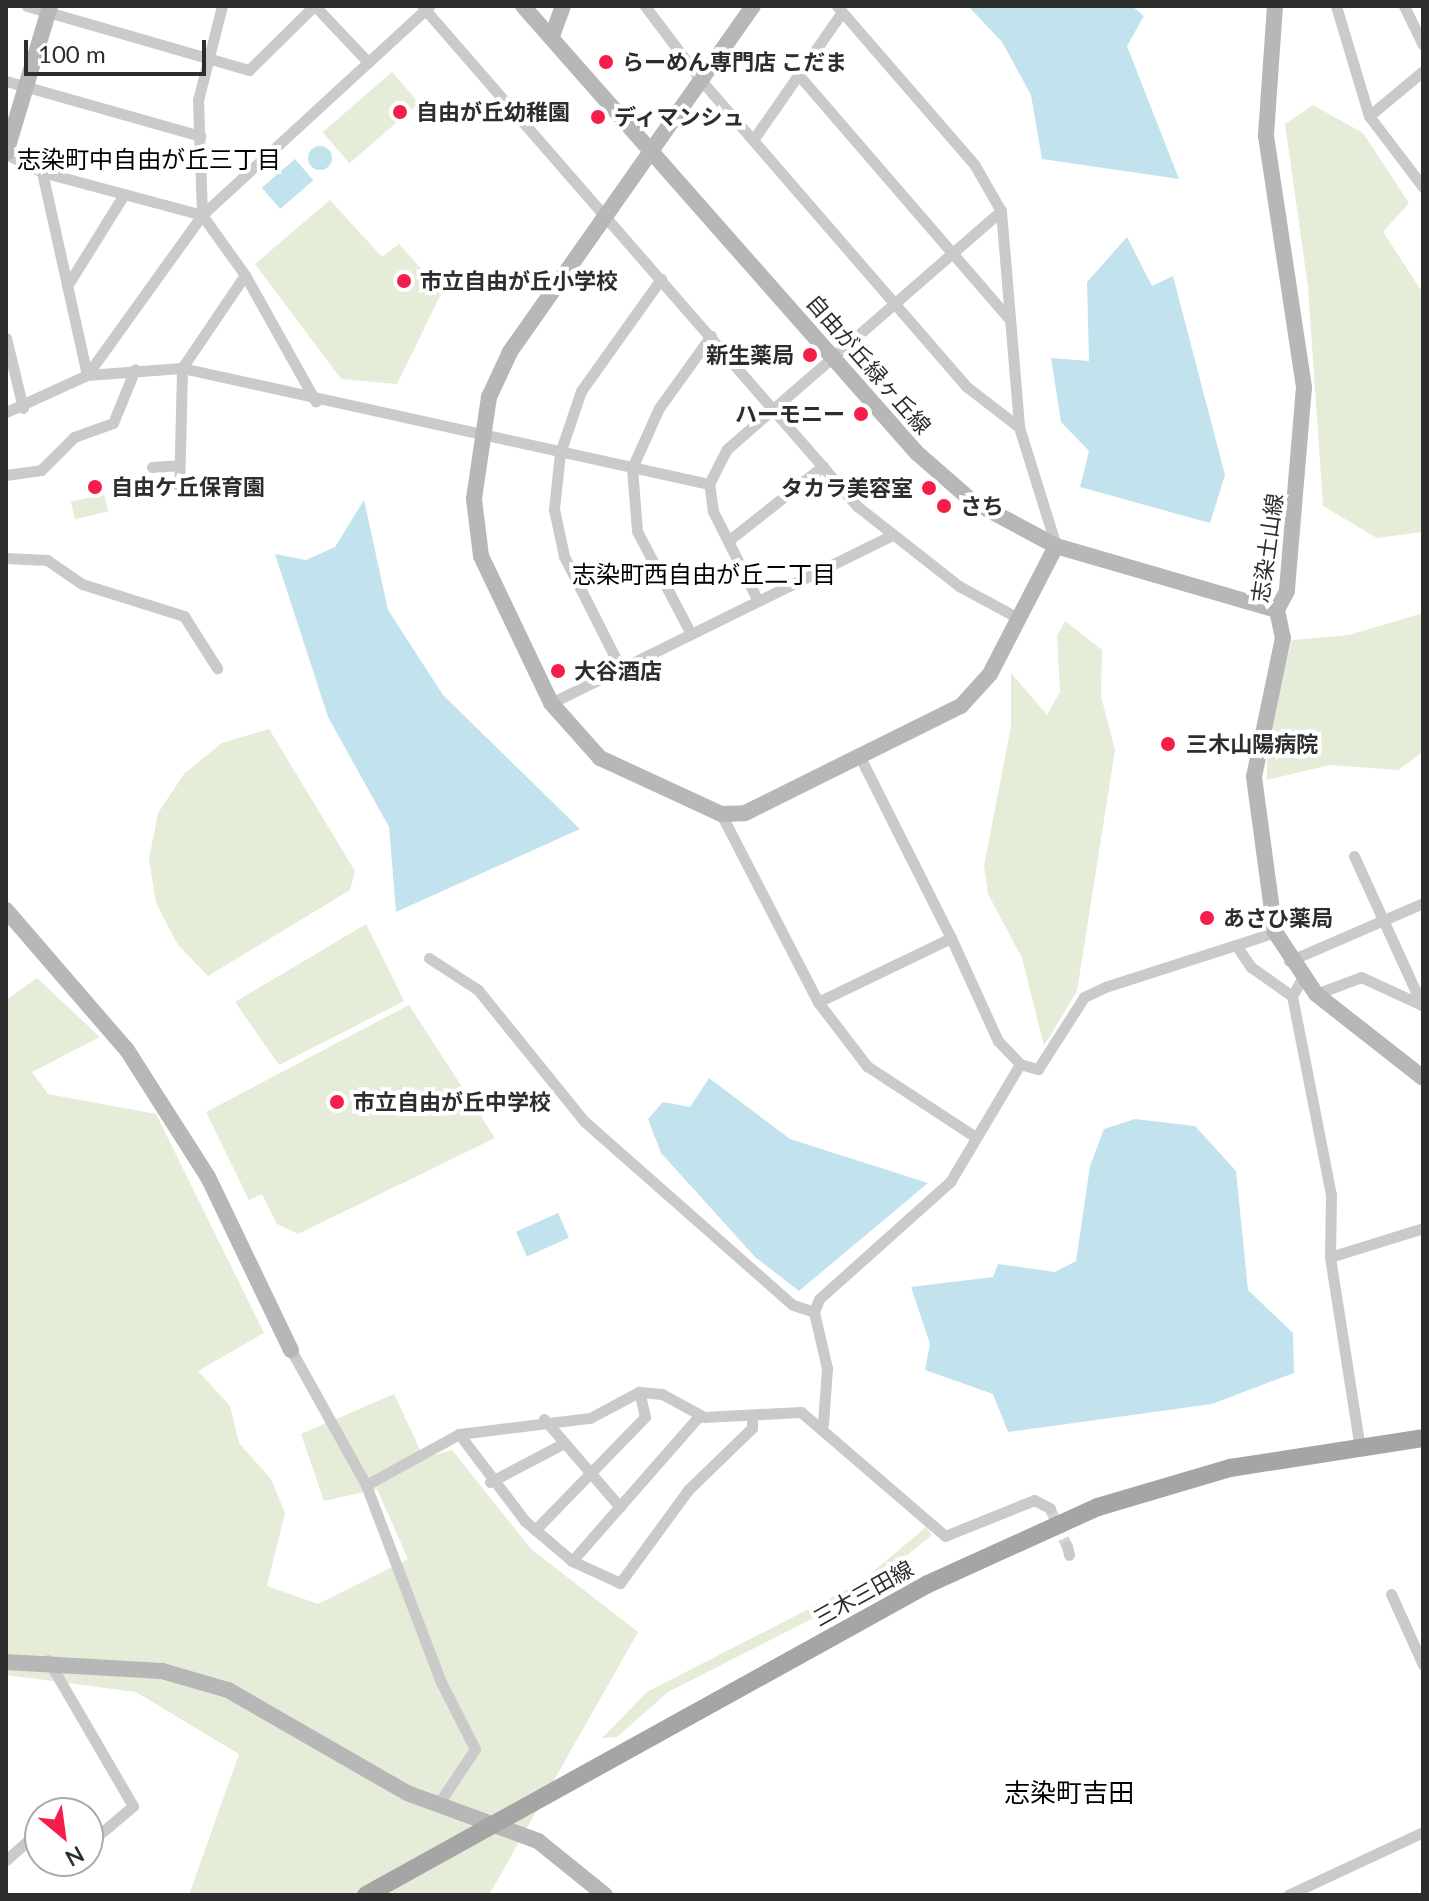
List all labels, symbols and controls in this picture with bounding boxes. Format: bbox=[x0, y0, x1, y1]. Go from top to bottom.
scale bar bbox=[28, 24, 210, 74]
text: 100 m bbox=[38, 39, 106, 68]
place label: らーめん専門店 こだま bbox=[622, 49, 847, 75]
marker: らーめん専門店 こだま bbox=[597, 53, 615, 71]
place label: 自由が丘幼稚園 bbox=[416, 99, 570, 125]
marker: 自由が丘幼稚園 bbox=[391, 103, 409, 121]
place label: ディマンシュ bbox=[614, 104, 746, 130]
marker: ディマンシュ bbox=[589, 108, 607, 126]
district label: 志染町中自由が丘三丁目 bbox=[17, 145, 281, 173]
place label: 市立自由が丘小学校 bbox=[420, 268, 618, 294]
marker: 市立自由が丘小学校 bbox=[395, 272, 413, 290]
street label: 自由が丘緑ヶ丘線 bbox=[801, 289, 937, 439]
place label: 新生薬局 bbox=[706, 342, 794, 368]
marker: 新生薬局 bbox=[801, 346, 819, 364]
place label: ハーモニー bbox=[735, 401, 845, 427]
marker: ハーモニー bbox=[852, 405, 870, 423]
place label: 自由ケ丘保育園 bbox=[111, 474, 265, 500]
place label: タカラ美容室 bbox=[781, 475, 913, 501]
marker: 自由ケ丘保育園 bbox=[86, 478, 104, 496]
marker: タカラ美容室 bbox=[920, 479, 938, 497]
street label: 志染土山線 bbox=[1246, 492, 1288, 604]
place label: さち bbox=[960, 493, 1004, 519]
marker: さち bbox=[935, 497, 953, 515]
district label: 志染町西自由が丘二丁目 bbox=[572, 560, 836, 588]
place label: 大谷酒店 bbox=[574, 658, 662, 684]
marker: 大谷酒店 bbox=[549, 662, 567, 680]
place label: 三木山陽病院 bbox=[1186, 731, 1318, 757]
marker: 三木山陽病院 bbox=[1157, 733, 1179, 755]
place label: あさひ薬局 bbox=[1223, 905, 1333, 931]
marker: あさひ薬局 bbox=[1198, 909, 1216, 927]
place label: 市立自由が丘中学校 bbox=[353, 1089, 551, 1115]
marker: 市立自由が丘中学校 bbox=[328, 1093, 346, 1111]
street label: 三木三田線 bbox=[808, 1555, 918, 1631]
district label: 志染町吉田 bbox=[1004, 1777, 1134, 1809]
north arrow bbox=[24, 1797, 104, 1877]
text: N bbox=[61, 1841, 89, 1873]

